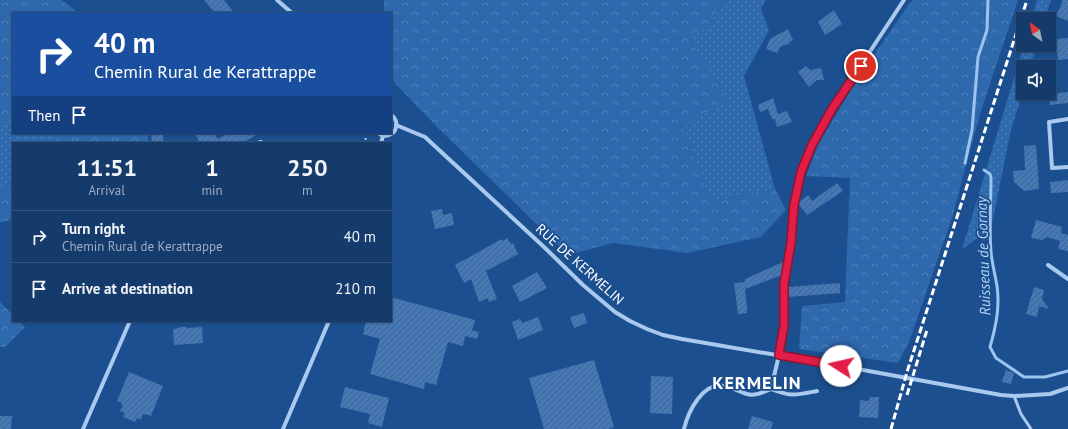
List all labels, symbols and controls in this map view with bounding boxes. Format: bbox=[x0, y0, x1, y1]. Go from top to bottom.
north arrow bbox=[1016, 12, 1056, 52]
map controls bbox=[1016, 12, 1056, 100]
text: 40 m bbox=[94, 24, 155, 61]
icon: right bbox=[28, 28, 80, 80]
pin bbox=[844, 49, 878, 83]
icon: arrive bbox=[850, 55, 872, 77]
text: Chemin Rural de Kerattrappe bbox=[94, 60, 317, 83]
button: sound bbox=[1016, 60, 1056, 100]
icon: arrive bbox=[68, 104, 90, 126]
text: Then bbox=[28, 106, 60, 125]
text: 11:51 bbox=[76, 152, 137, 183]
text: 1 bbox=[205, 152, 219, 183]
text: 250 bbox=[287, 152, 328, 183]
text: Arrival bbox=[89, 182, 125, 199]
text: min bbox=[201, 182, 223, 199]
text: m bbox=[302, 182, 313, 199]
water label: Ruisseau de Gornay bbox=[971, 195, 995, 316]
text: Turn right bbox=[62, 219, 125, 238]
street label: RUE DE KERMELIN bbox=[532, 220, 628, 308]
icon: right bbox=[28, 226, 50, 248]
text: 40 m bbox=[343, 227, 376, 246]
text: Chemin Rural de Kerattrappe bbox=[62, 238, 223, 255]
icon: arrive bbox=[28, 278, 50, 300]
text: Arrive at destination bbox=[62, 279, 193, 298]
text: 210 m bbox=[335, 279, 376, 298]
position arrow bbox=[820, 345, 862, 387]
district label: KERMELIN bbox=[712, 371, 802, 394]

